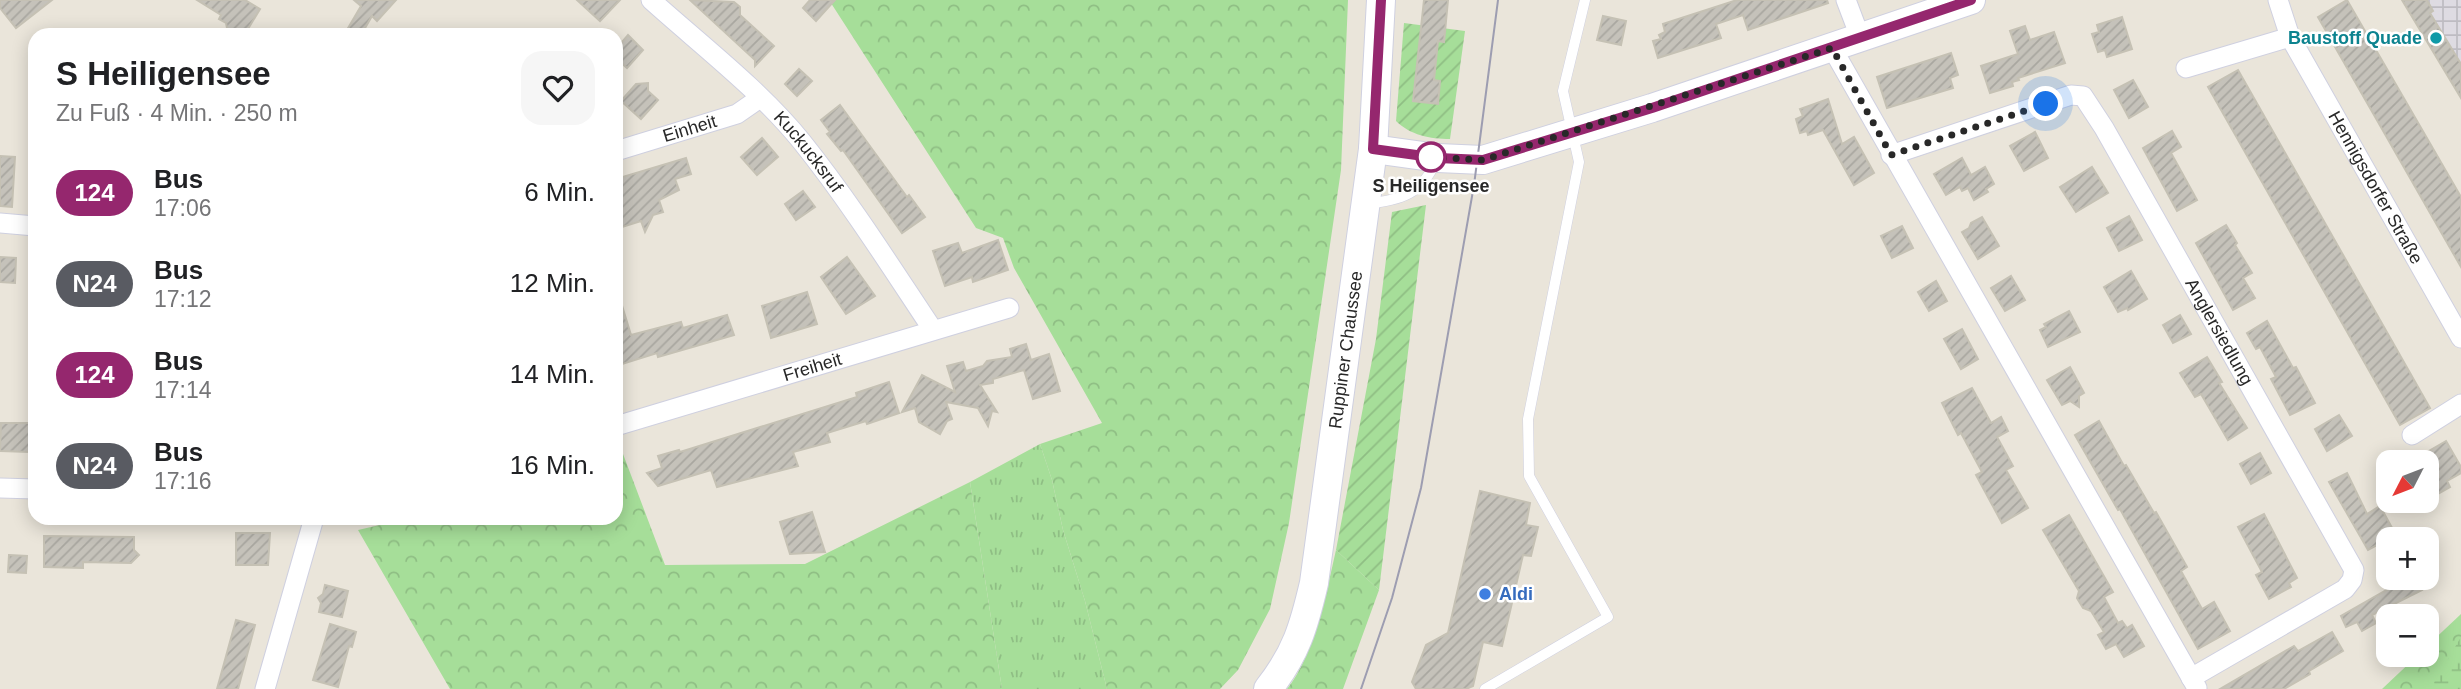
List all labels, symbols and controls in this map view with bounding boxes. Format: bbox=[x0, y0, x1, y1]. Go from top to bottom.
place label: Baustoff Quade bbox=[2288, 28, 2422, 48]
marker: Baustoff Quade bbox=[2428, 30, 2444, 46]
button: heart bbox=[521, 51, 595, 125]
text: S Heiligensee bbox=[56, 55, 271, 92]
your location bbox=[2028, 86, 2063, 121]
text: Zu Fuß · 4 Min. · 250 m bbox=[56, 100, 298, 126]
street label: Kuckucksruf bbox=[770, 107, 847, 197]
street label: Hennigsdorfer Straße bbox=[2324, 108, 2427, 267]
street label: Einheit bbox=[660, 111, 719, 146]
marker: S Heiligensee bbox=[1416, 142, 1446, 172]
text: Bus bbox=[154, 164, 203, 194]
place label: S Heiligensee bbox=[1372, 176, 1490, 196]
text: 6 Min. bbox=[524, 177, 595, 207]
text: 124 bbox=[74, 179, 115, 206]
text: 17:06 bbox=[154, 195, 212, 221]
text: Bus bbox=[154, 255, 203, 285]
text: 12 Min. bbox=[510, 268, 595, 298]
text: N24 bbox=[72, 270, 117, 297]
street label: Ruppiner Chaussee bbox=[1325, 270, 1366, 430]
street label: Anglersiedlung bbox=[2181, 275, 2257, 388]
text: 17:12 bbox=[154, 286, 212, 312]
text: Bus bbox=[154, 346, 203, 376]
street label: Freiheit bbox=[781, 349, 844, 385]
text: 14 Min. bbox=[510, 359, 595, 389]
text: 124 bbox=[74, 361, 115, 388]
text: 17:14 bbox=[154, 377, 212, 403]
text: Bus bbox=[154, 437, 203, 467]
text: 16 Min. bbox=[510, 450, 595, 480]
north arrow bbox=[2376, 450, 2440, 513]
map controls bbox=[2376, 450, 2439, 667]
text: N24 bbox=[72, 452, 117, 479]
text: 17:16 bbox=[154, 468, 212, 494]
button: + bbox=[2376, 527, 2439, 590]
place label: Aldi bbox=[1499, 584, 1533, 604]
marker: Aldi bbox=[1477, 586, 1493, 602]
button: − bbox=[2376, 604, 2439, 667]

